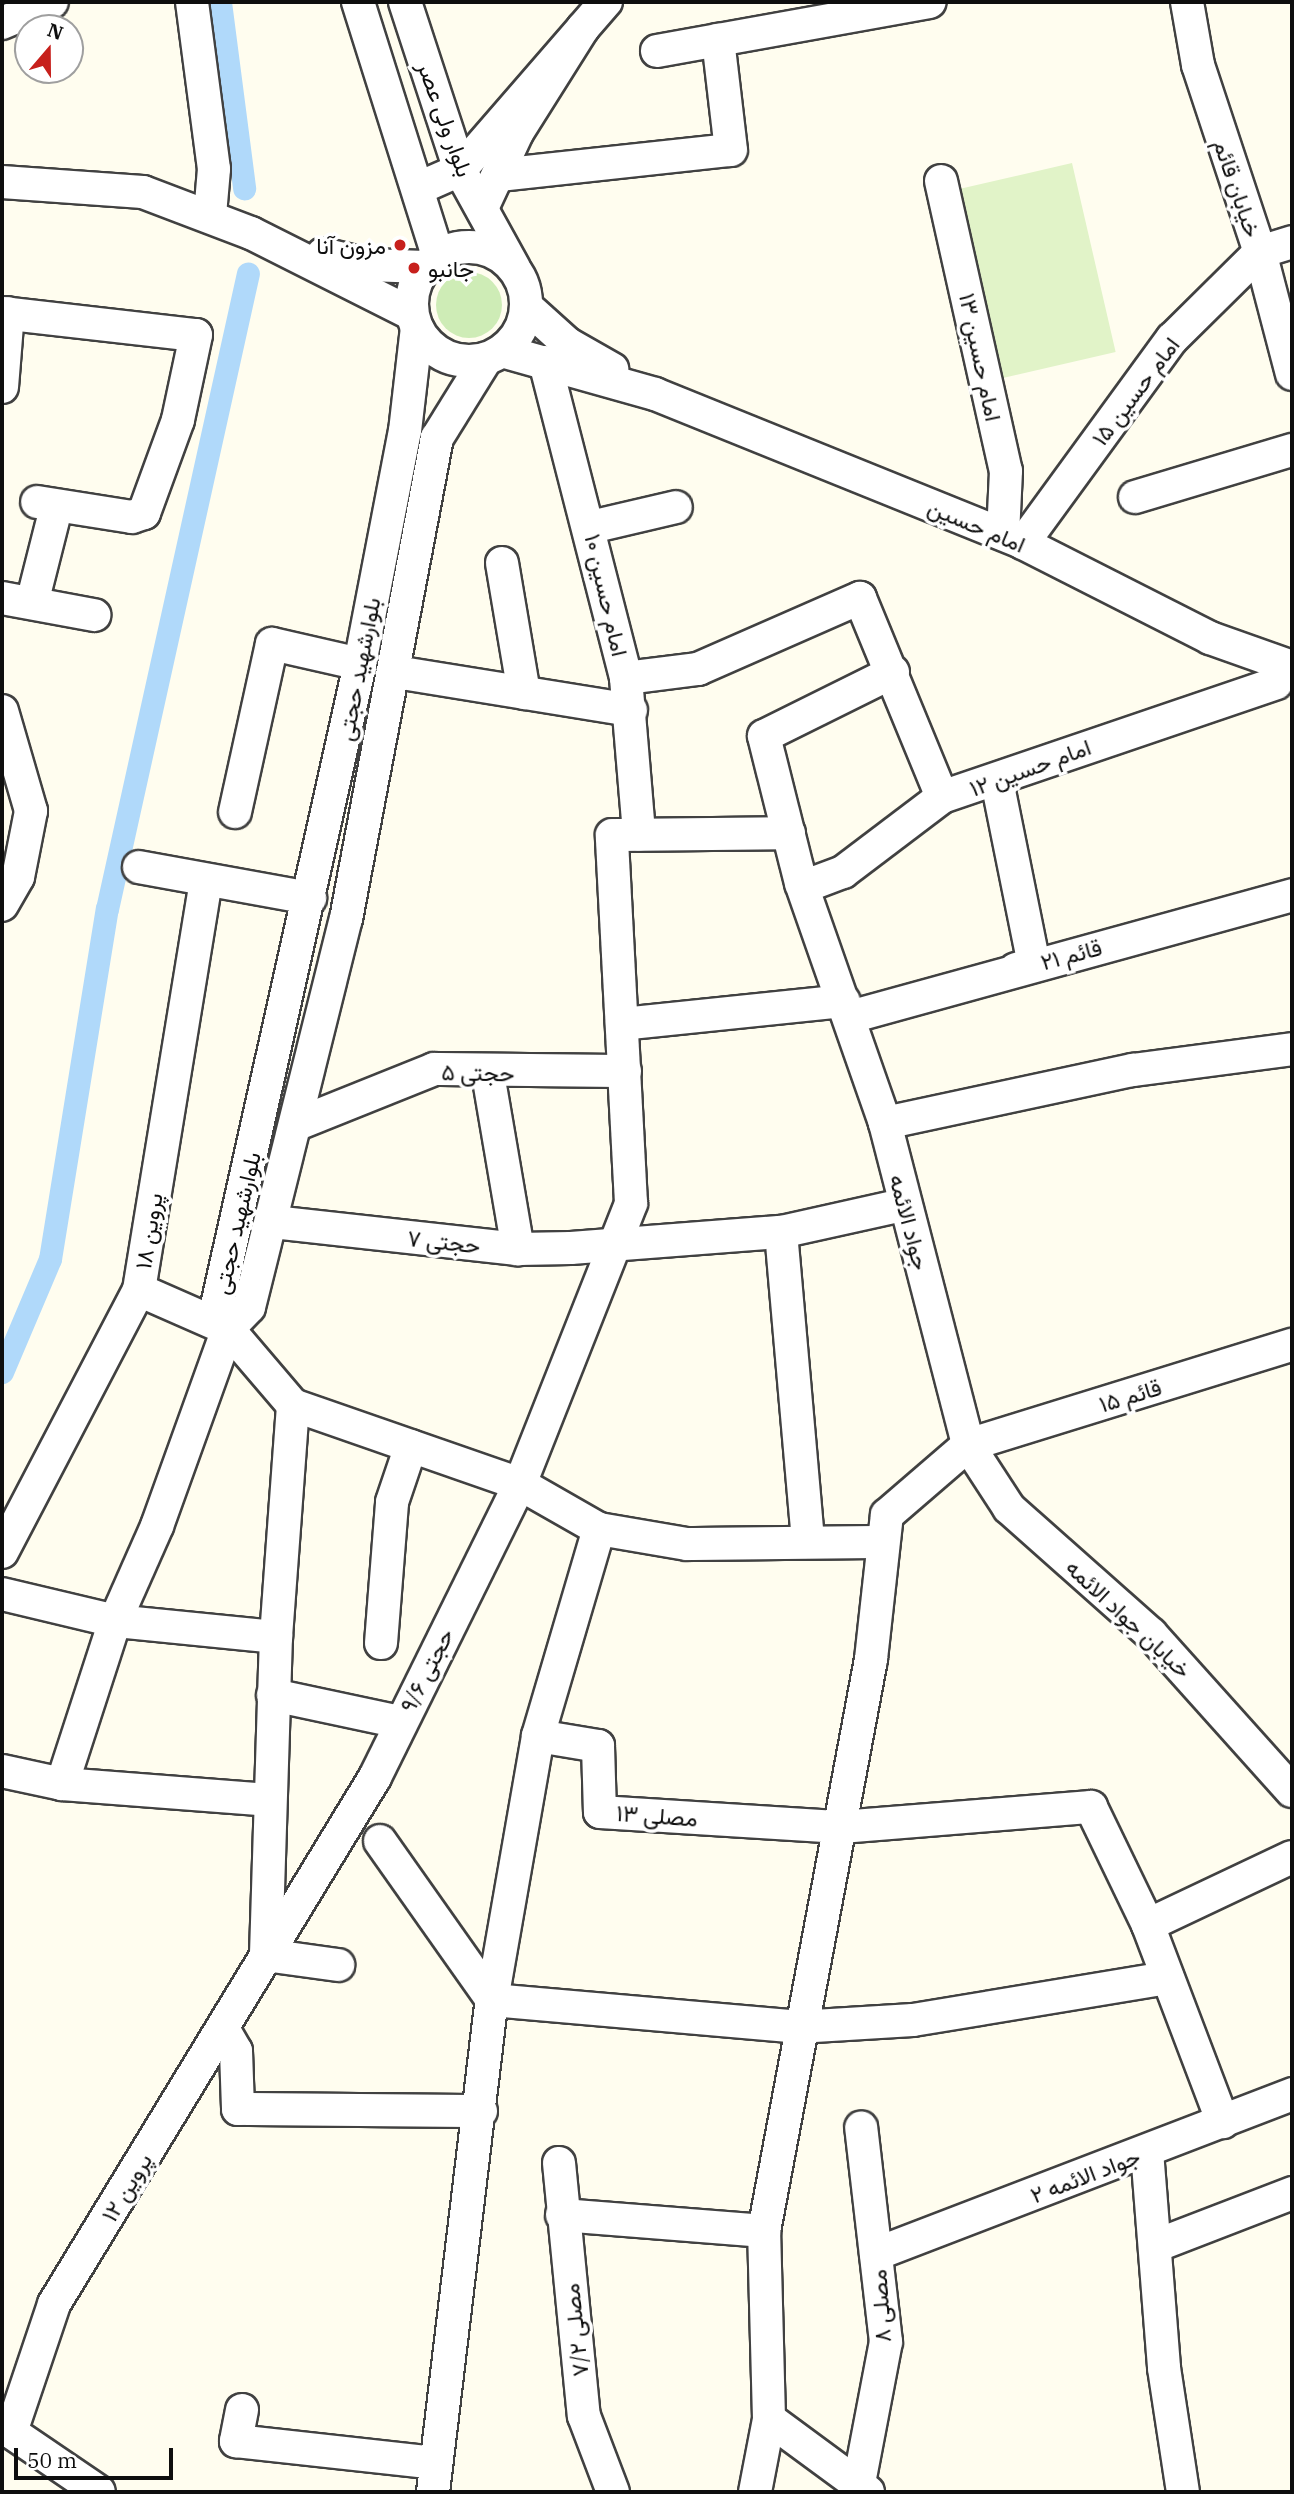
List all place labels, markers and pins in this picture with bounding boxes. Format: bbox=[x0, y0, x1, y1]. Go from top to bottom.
place label: مزون آنا bbox=[316, 231, 386, 259]
marker: مزون آنا bbox=[392, 237, 408, 253]
place label: جانبو bbox=[428, 254, 474, 282]
marker: جانبو bbox=[406, 260, 422, 276]

